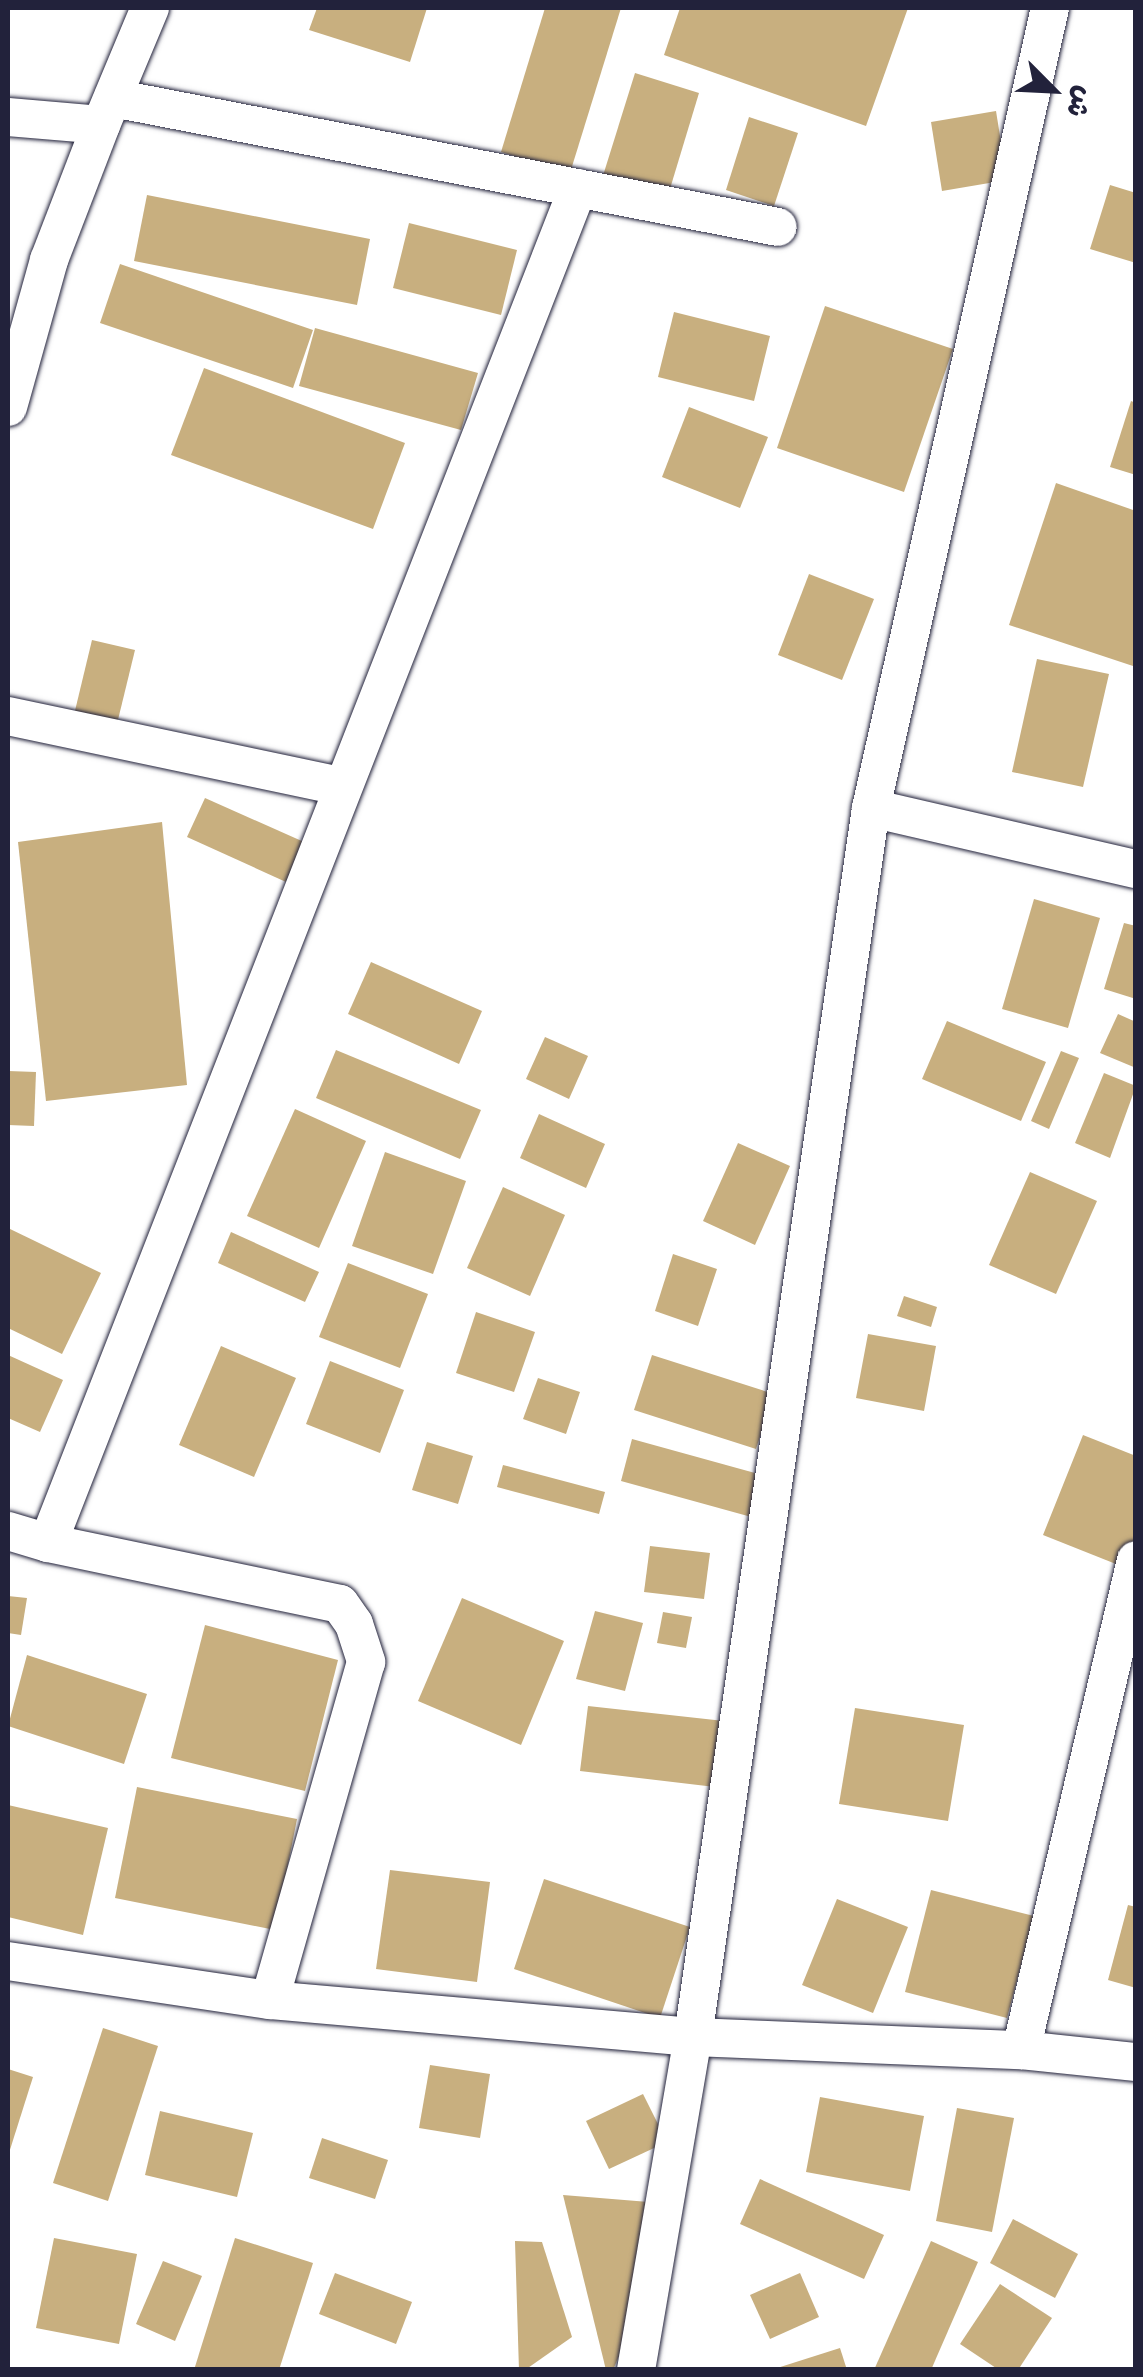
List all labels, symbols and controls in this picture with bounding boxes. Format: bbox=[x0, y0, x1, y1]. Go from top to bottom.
north arrow bbox=[1003, 40, 1103, 140]
text: ش bbox=[1052, 78, 1110, 126]

